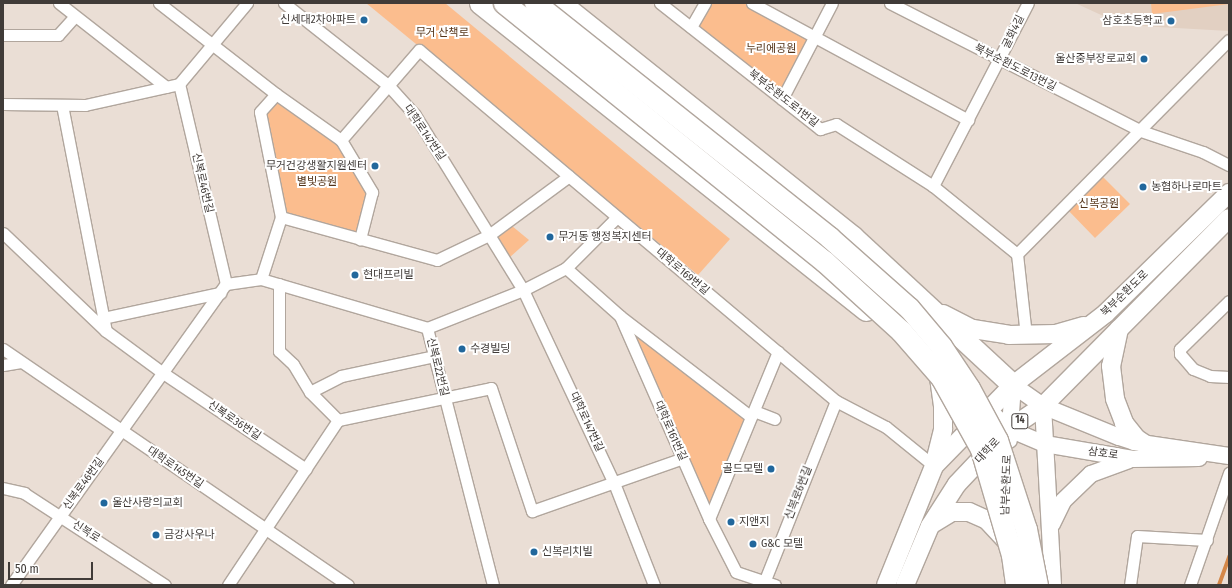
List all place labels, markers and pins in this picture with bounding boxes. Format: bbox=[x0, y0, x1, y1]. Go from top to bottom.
place label: 신세대2차아파트 bbox=[280, 13, 356, 27]
place label: 삼호초등학교 bbox=[1102, 14, 1163, 28]
marker: 신세대2차아파트 bbox=[359, 15, 369, 25]
marker: 삼호초등학교 bbox=[1166, 16, 1176, 26]
place label: 울산중부장로교회 bbox=[1055, 52, 1136, 66]
marker: 울산중부장로교회 bbox=[1139, 54, 1149, 64]
place label: 무거건강생활지원센터 bbox=[266, 159, 367, 173]
marker: 무거건강생활지원센터 bbox=[370, 161, 380, 171]
place label: 농협하나로마트 bbox=[1151, 180, 1222, 194]
marker: 농협하나로마트 bbox=[1138, 182, 1148, 192]
place label: 무거동 행정복지센터 bbox=[558, 230, 652, 244]
marker: 무거동 행정복지센터 bbox=[545, 232, 555, 242]
place label: 현대프리빌 bbox=[363, 268, 414, 282]
marker: 현대프리빌 bbox=[350, 270, 360, 280]
place label: 수경빌딩 bbox=[470, 342, 510, 356]
marker: 수경빌딩 bbox=[457, 344, 467, 354]
place label: 골드모텔 bbox=[723, 462, 763, 476]
marker: 골드모텔 bbox=[766, 464, 776, 474]
place label: 울산사랑의교회 bbox=[112, 496, 183, 510]
marker: 울산사랑의교회 bbox=[99, 498, 109, 508]
place label: 지앤지 bbox=[739, 515, 769, 529]
marker: 지앤지 bbox=[726, 517, 736, 527]
place label: 금강사우나 bbox=[164, 528, 215, 542]
marker: 금강사우나 bbox=[151, 530, 161, 540]
place label: G&C 모텔 bbox=[761, 537, 803, 551]
marker: G&C 모텔 bbox=[748, 539, 758, 549]
place label: 신복리치빌 bbox=[542, 545, 593, 559]
marker: 신복리치빌 bbox=[529, 547, 539, 557]

